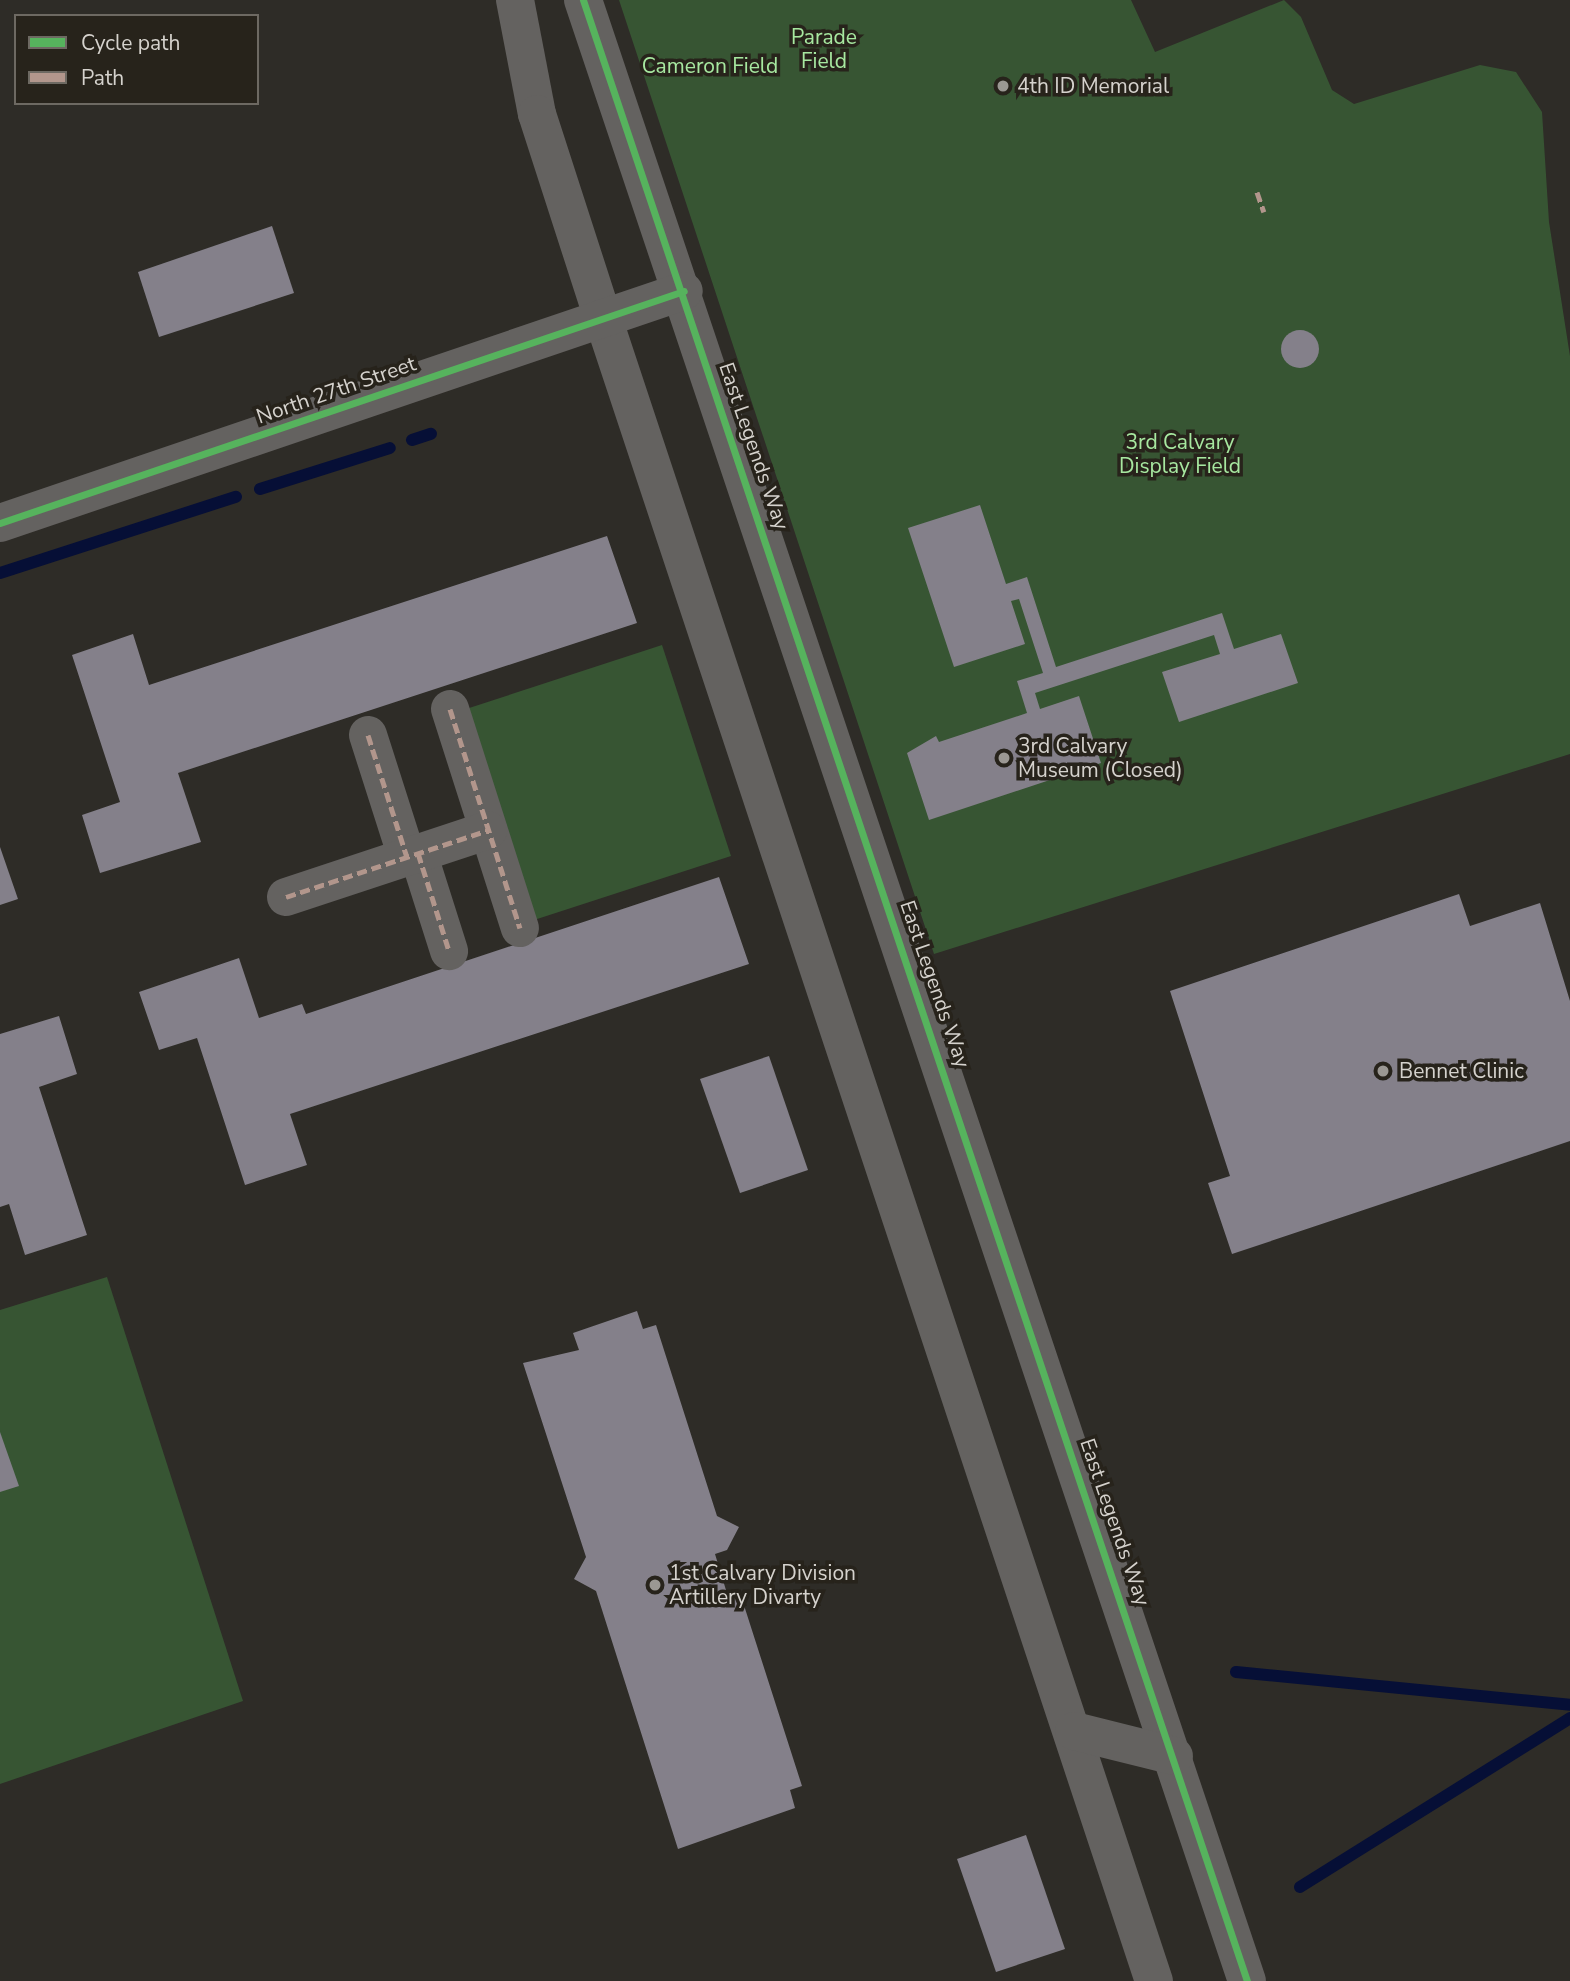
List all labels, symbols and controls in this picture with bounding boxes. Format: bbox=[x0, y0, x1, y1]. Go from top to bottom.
legend bbox=[14, 14, 259, 105]
park label: Parade Field bbox=[791, 24, 857, 74]
text: Cycle path bbox=[81, 29, 180, 57]
park label: Cameron Field bbox=[642, 53, 778, 79]
text: Path bbox=[81, 64, 124, 92]
place label: 4th ID Memorial bbox=[1017, 73, 1169, 99]
marker: 4th ID Memorial bbox=[995, 78, 1011, 94]
street label: North 27th Street bbox=[253, 351, 419, 429]
street label: East Legends Way bbox=[714, 359, 794, 533]
park label: 3rd Calvary Display Field bbox=[1119, 429, 1241, 479]
place label: 3rd Calvary Museum (Closed) bbox=[1018, 733, 1183, 783]
marker: 3rd Calvary Museum (Closed) bbox=[996, 750, 1012, 766]
street label: East Legends Way bbox=[895, 897, 975, 1071]
place label: Bennet Clinic bbox=[1399, 1058, 1524, 1084]
marker: Bennet Clinic bbox=[1373, 1061, 1393, 1081]
street label: East Legends Way bbox=[1075, 1435, 1155, 1609]
place label: 1st Calvary Division Artillery Divarty bbox=[669, 1560, 856, 1610]
marker: 1st Calvary Division Artillery Divarty bbox=[647, 1577, 663, 1593]

